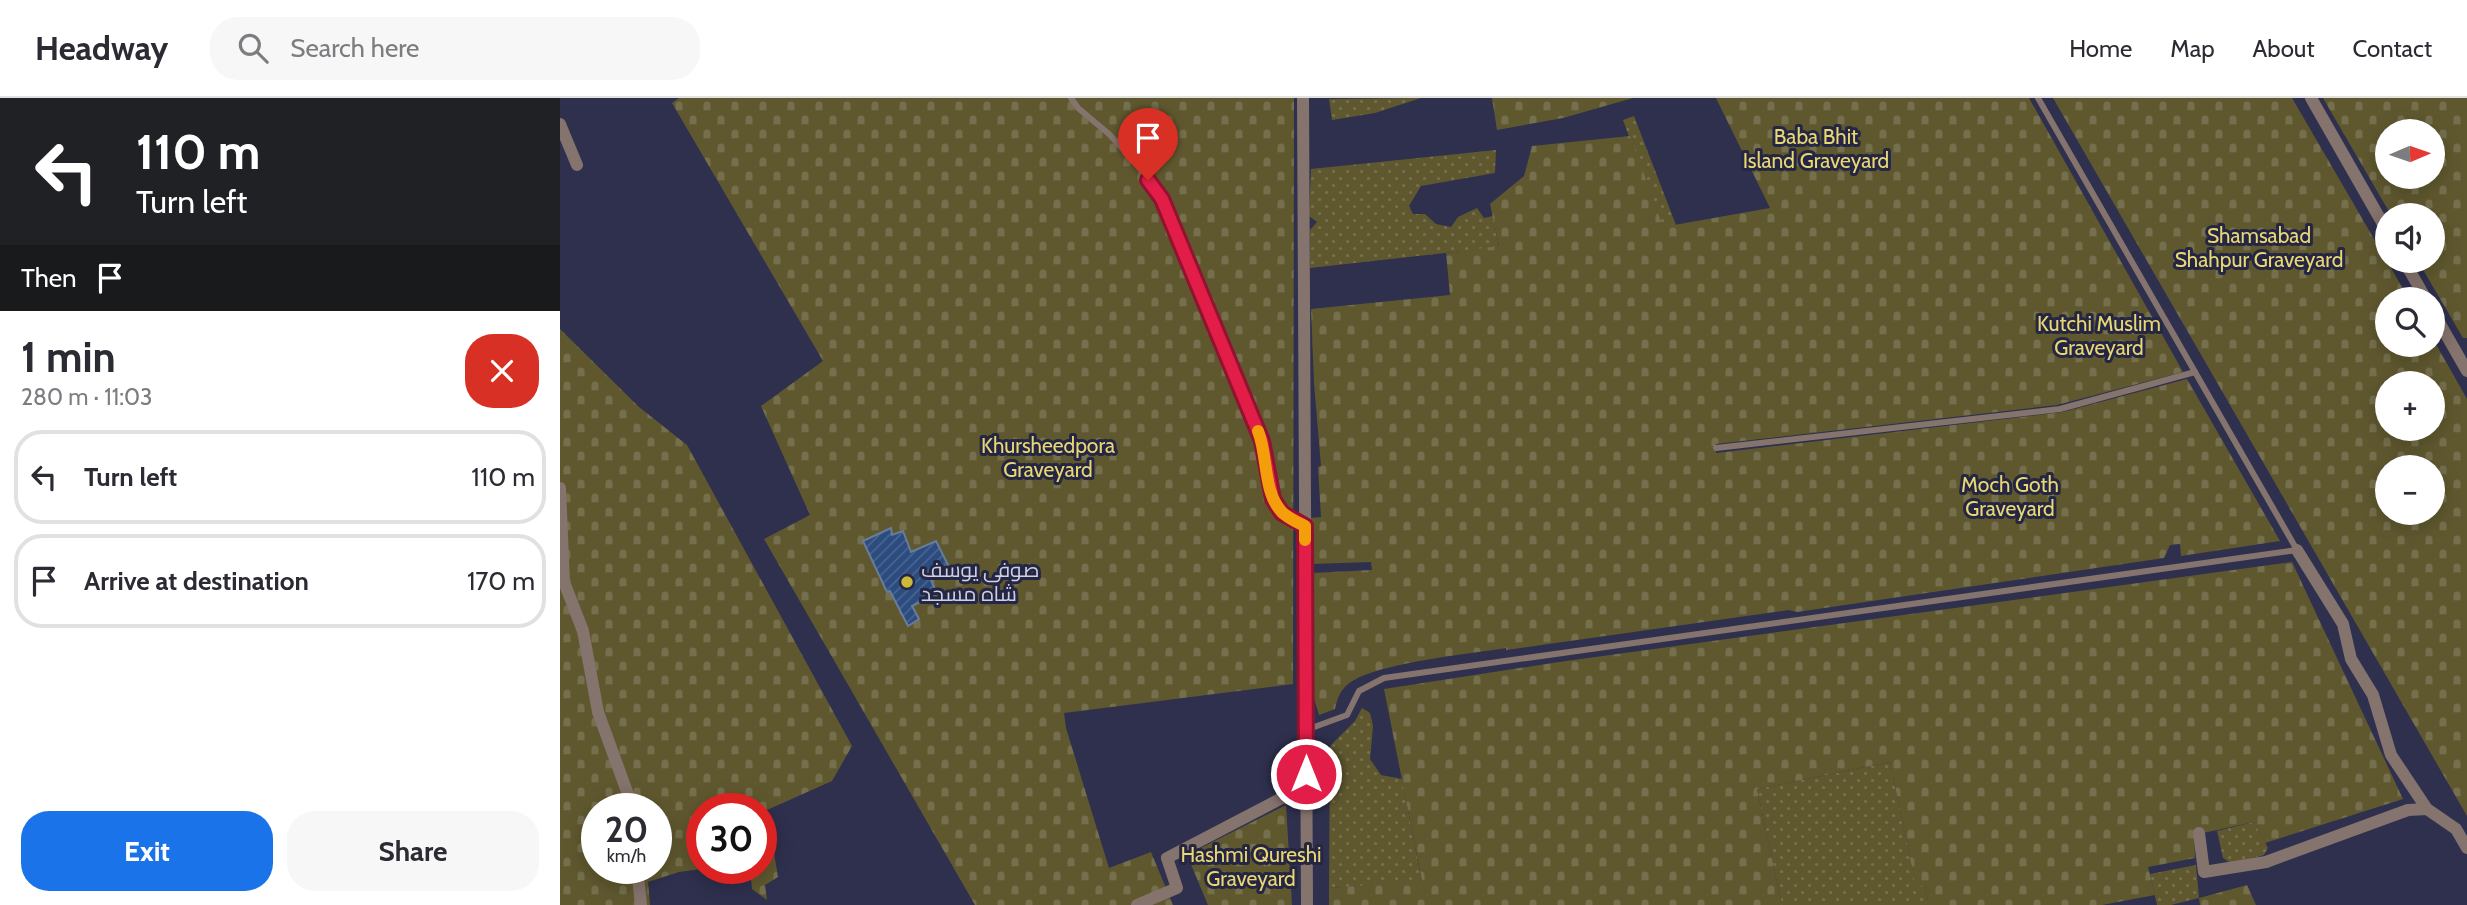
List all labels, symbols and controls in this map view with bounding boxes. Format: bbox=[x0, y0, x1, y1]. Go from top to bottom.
search box bbox=[210, 17, 700, 80]
text: Headway bbox=[35, 28, 168, 68]
icon: search bbox=[234, 29, 272, 67]
text: Search here bbox=[290, 32, 419, 64]
text: Home bbox=[2069, 34, 2132, 63]
text: Map bbox=[2170, 34, 2215, 63]
text: About bbox=[2253, 34, 2315, 63]
text: Contact bbox=[2353, 34, 2432, 63]
pin bbox=[1118, 108, 1178, 180]
icon: arrive bbox=[1129, 119, 1167, 157]
north arrow bbox=[2375, 119, 2445, 189]
map controls bbox=[2375, 119, 2445, 525]
text: 110 m bbox=[136, 122, 260, 181]
park label: Baba Bhit Island Graveyard bbox=[1743, 124, 1889, 173]
icon: left bbox=[21, 126, 112, 217]
text: Turn left bbox=[136, 182, 247, 221]
button: sound bbox=[2375, 203, 2445, 273]
park label: Shamsabad Shahpur Graveyard bbox=[2175, 223, 2343, 272]
icon: arrive bbox=[91, 259, 129, 297]
text: Then bbox=[21, 262, 77, 294]
button: search bbox=[2375, 287, 2445, 357]
park label: Kutchi Muslim Graveyard bbox=[2037, 311, 2161, 360]
text: 1 min bbox=[21, 331, 116, 383]
button: close bbox=[465, 334, 539, 408]
button: + bbox=[2375, 371, 2445, 441]
text: 280 m · 11:03 bbox=[21, 383, 153, 411]
park label: Khursheedpora Graveyard bbox=[981, 433, 1115, 482]
button: − bbox=[2375, 455, 2445, 525]
icon: left bbox=[25, 458, 63, 496]
text: Turn left bbox=[84, 461, 177, 493]
text: 110 m bbox=[471, 461, 535, 493]
park label: Moch Goth Graveyard bbox=[1961, 472, 2059, 521]
place label: صوفی یوسف شاہ مسجد bbox=[921, 557, 1039, 606]
icon: arrive bbox=[25, 562, 63, 600]
text: Arrive at destination bbox=[84, 565, 309, 597]
text: 170 m bbox=[467, 565, 535, 597]
marker: صوفی یوسف شاہ مسجد bbox=[899, 574, 915, 590]
position arrow bbox=[1269, 737, 1343, 811]
speed limit sign: 30 bbox=[686, 793, 777, 884]
text: 20 bbox=[605, 808, 648, 851]
button: Exit bbox=[21, 811, 273, 891]
button: Share bbox=[287, 811, 539, 891]
park label: Hashmi Qureshi Graveyard bbox=[1180, 842, 1322, 891]
text: km/h bbox=[607, 845, 646, 867]

